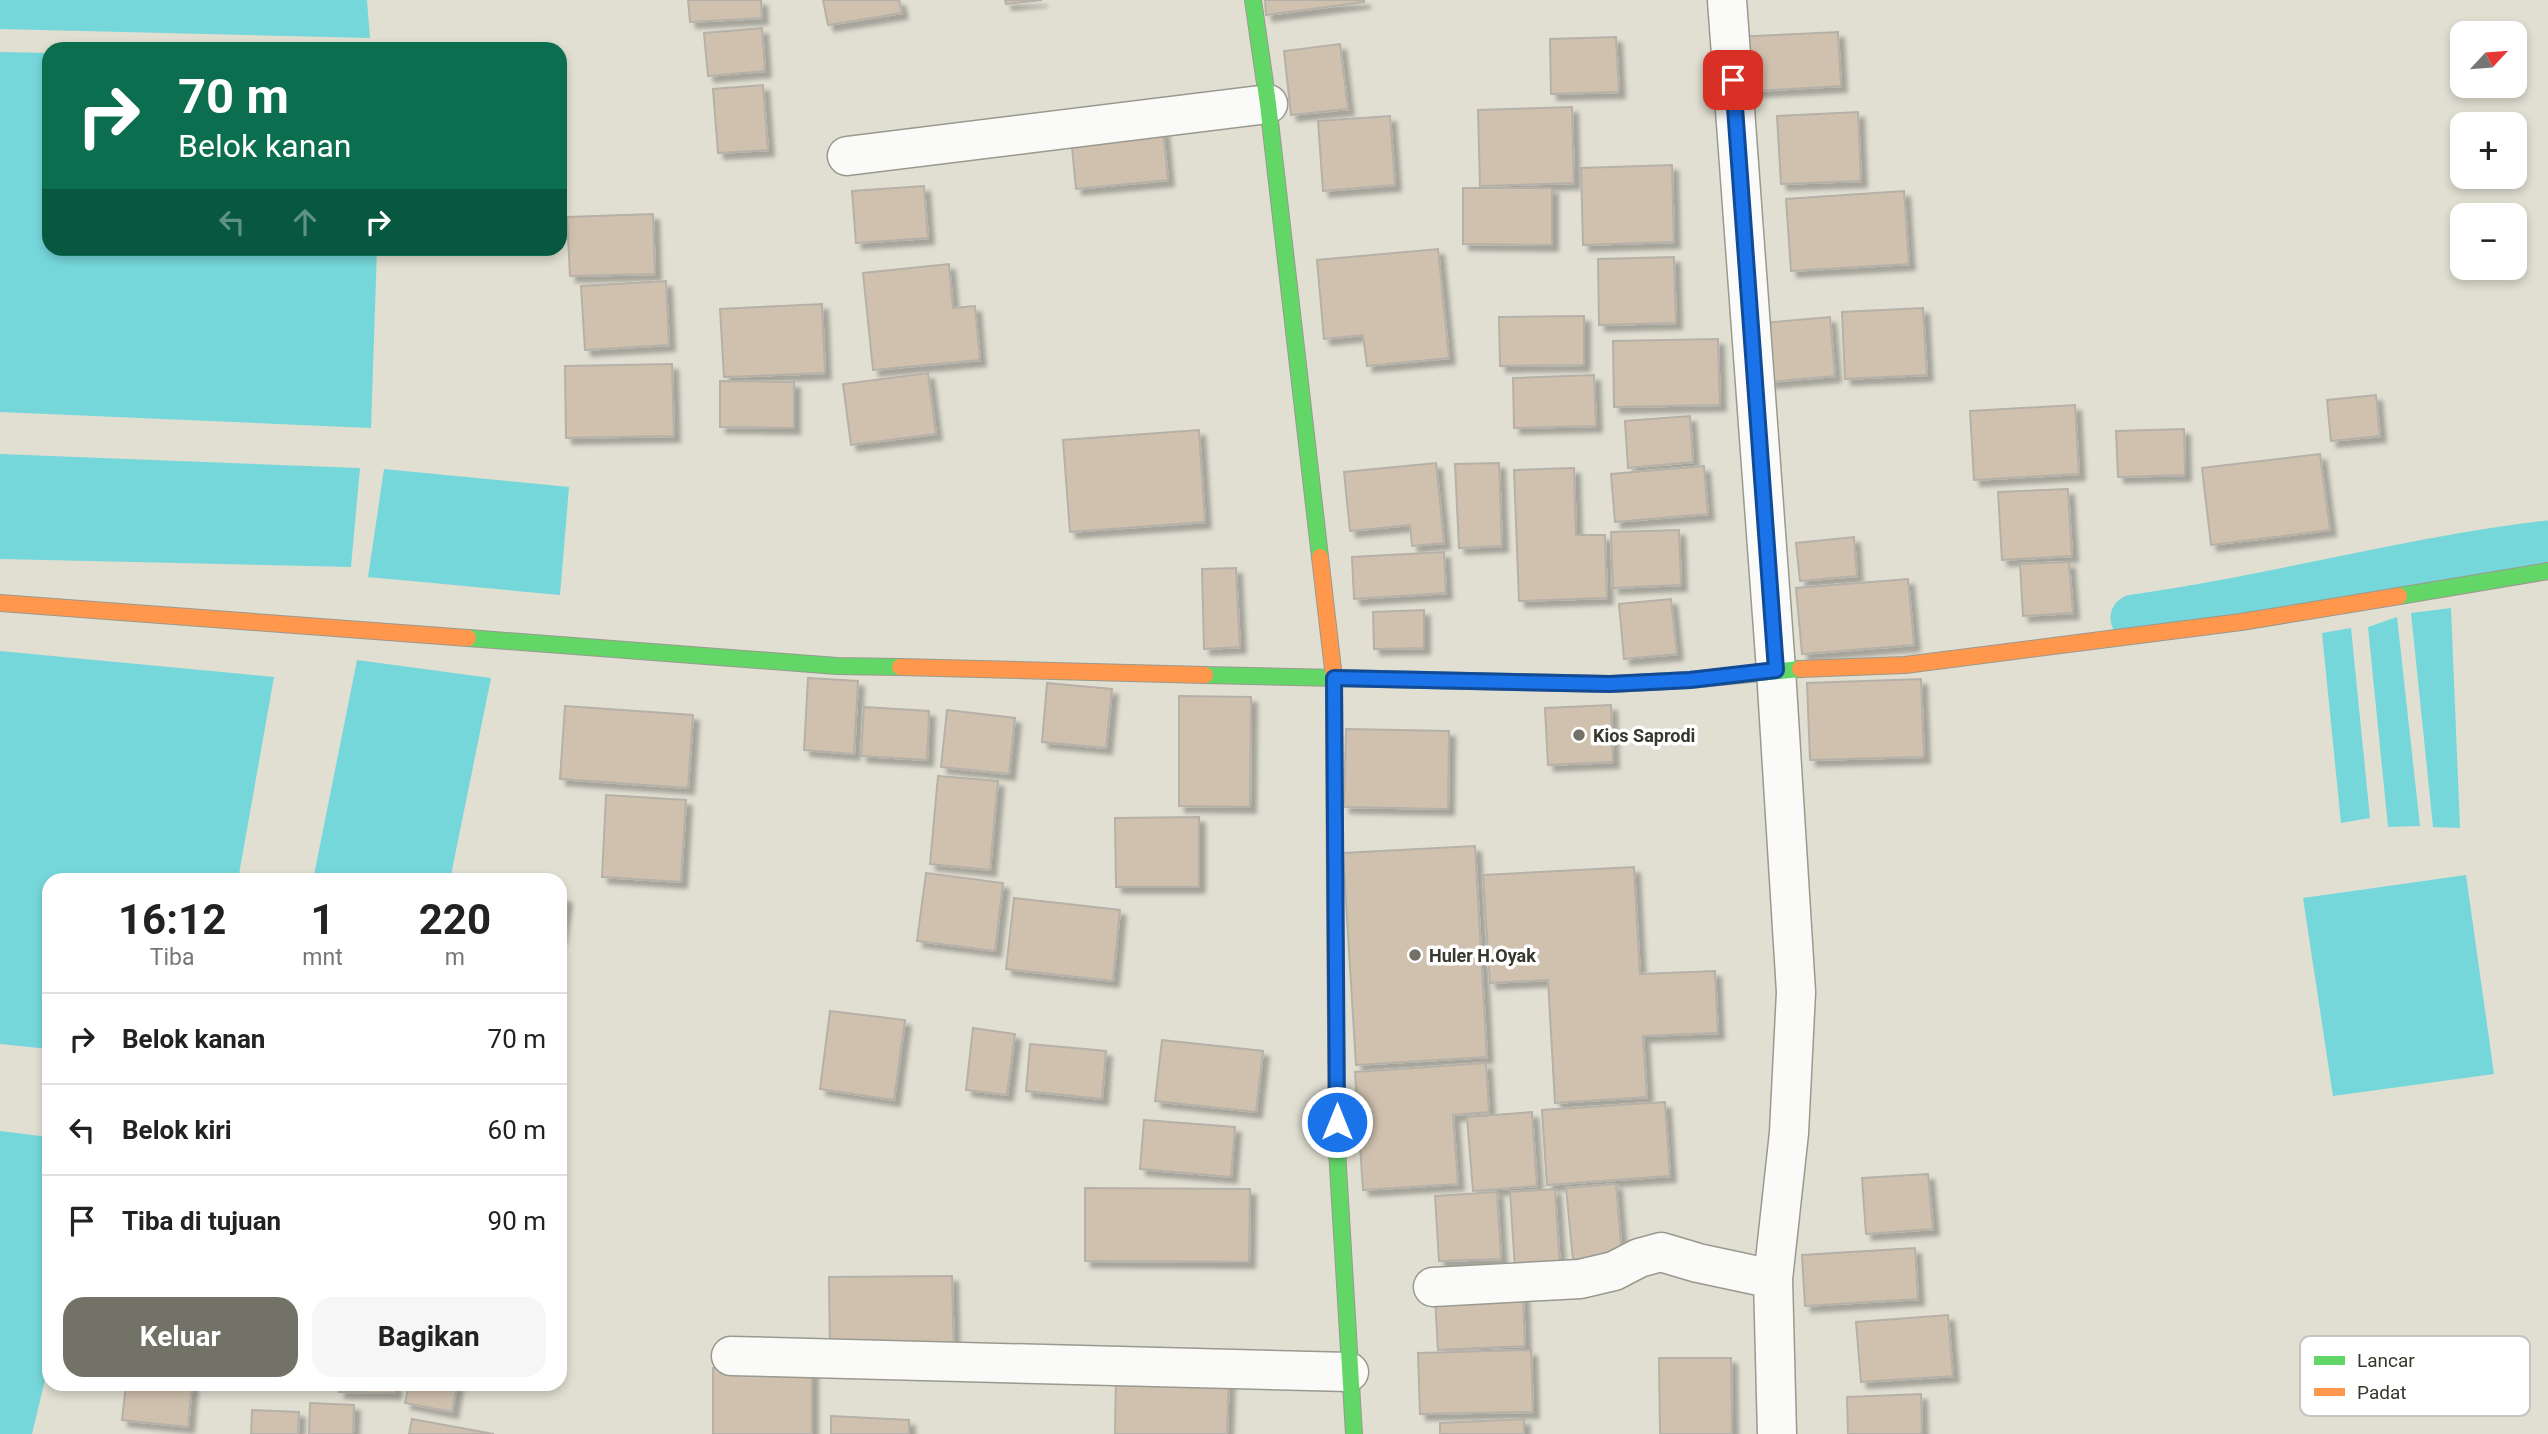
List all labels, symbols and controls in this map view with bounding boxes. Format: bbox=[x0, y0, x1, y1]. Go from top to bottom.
north arrow bbox=[2450, 21, 2527, 98]
map controls bbox=[2450, 21, 2527, 280]
pin bbox=[1703, 50, 1763, 110]
icon: arrive bbox=[1714, 61, 1752, 99]
text: 70 m bbox=[178, 68, 289, 125]
icon: right bbox=[63, 70, 154, 161]
button: + bbox=[2450, 112, 2527, 189]
text: Belok kanan bbox=[178, 127, 351, 165]
icon: left bbox=[213, 203, 251, 241]
icon: ahead bbox=[286, 203, 324, 241]
icon: right bbox=[359, 203, 397, 241]
button: − bbox=[2450, 203, 2527, 280]
place label: Kios Saprodi bbox=[1593, 725, 1695, 746]
marker: Kios Saprodi bbox=[1571, 727, 1587, 743]
text: 16:12 bbox=[118, 895, 226, 944]
text: 1 bbox=[310, 895, 335, 944]
text: 220 bbox=[419, 895, 491, 944]
text: Tiba bbox=[150, 944, 195, 971]
text: mnt bbox=[302, 944, 343, 971]
text: m bbox=[445, 944, 465, 971]
place label: Huler H.Oyak bbox=[1429, 945, 1536, 966]
marker: Huler H.Oyak bbox=[1407, 947, 1423, 963]
icon: right bbox=[63, 1020, 101, 1058]
text: Belok kanan bbox=[122, 1024, 265, 1054]
text: 70 m bbox=[488, 1024, 546, 1054]
position arrow bbox=[1300, 1085, 1374, 1159]
icon: left bbox=[63, 1111, 101, 1149]
text: Belok kiri bbox=[122, 1115, 232, 1145]
text: 60 m bbox=[488, 1115, 546, 1145]
icon: arrive bbox=[63, 1202, 101, 1240]
text: Tiba di tujuan bbox=[122, 1206, 281, 1236]
text: 90 m bbox=[488, 1206, 546, 1236]
button: Keluar bbox=[63, 1297, 298, 1377]
button: Bagikan bbox=[312, 1297, 546, 1377]
legend bbox=[2300, 1336, 2530, 1416]
text: Lancar bbox=[2357, 1349, 2415, 1372]
text: Padat bbox=[2357, 1381, 2407, 1404]

